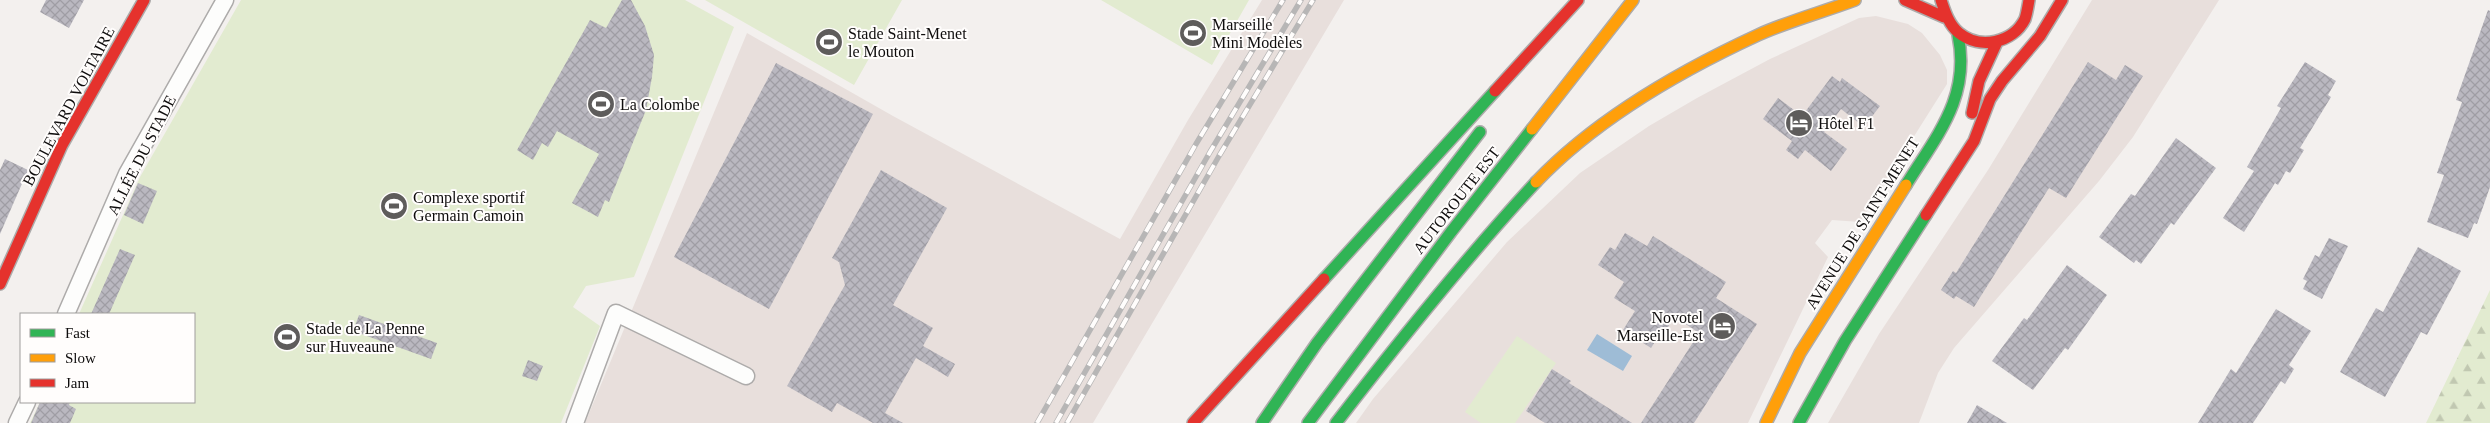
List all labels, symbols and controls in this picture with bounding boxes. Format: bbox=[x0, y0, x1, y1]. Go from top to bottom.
place label: Marseille Mini Modèles bbox=[1212, 16, 1302, 51]
sports icon: Marseille Mini Modèles bbox=[1178, 18, 1208, 48]
street label: BOULEVARD VOLTAIRE bbox=[19, 24, 118, 189]
place label: Stade Saint-Menet le Mouton bbox=[848, 25, 967, 60]
sports icon: Stade Saint-Menet le Mouton bbox=[814, 27, 844, 57]
sports icon: La Colombe bbox=[586, 89, 616, 119]
street label: ALLÉE DU STADE bbox=[103, 92, 179, 218]
place label: La Colombe bbox=[620, 96, 700, 113]
hotel icon: Hôtel F1 bbox=[1784, 108, 1814, 138]
place label: Hôtel F1 bbox=[1818, 115, 1874, 132]
street label: AVENUE DE SAINT-MENET bbox=[1802, 134, 1923, 312]
street label: AUTOROUTE EST bbox=[1410, 144, 1503, 257]
place label: Complexe sportif Germain Camoin bbox=[413, 189, 525, 224]
sports icon: Complexe sportif Germain Camoin bbox=[379, 191, 409, 221]
place label: Novotel Marseille-Est bbox=[1617, 309, 1704, 344]
hotel icon: Novotel Marseille-Est bbox=[1707, 311, 1737, 341]
legend bbox=[20, 313, 195, 403]
place label: Stade de La Penne sur Huveaune bbox=[306, 320, 425, 355]
sports icon: Stade de La Penne sur Huveaune bbox=[272, 322, 302, 352]
text: Fast bbox=[65, 325, 91, 341]
text: Slow bbox=[65, 350, 96, 366]
text: Jam bbox=[65, 375, 89, 391]

